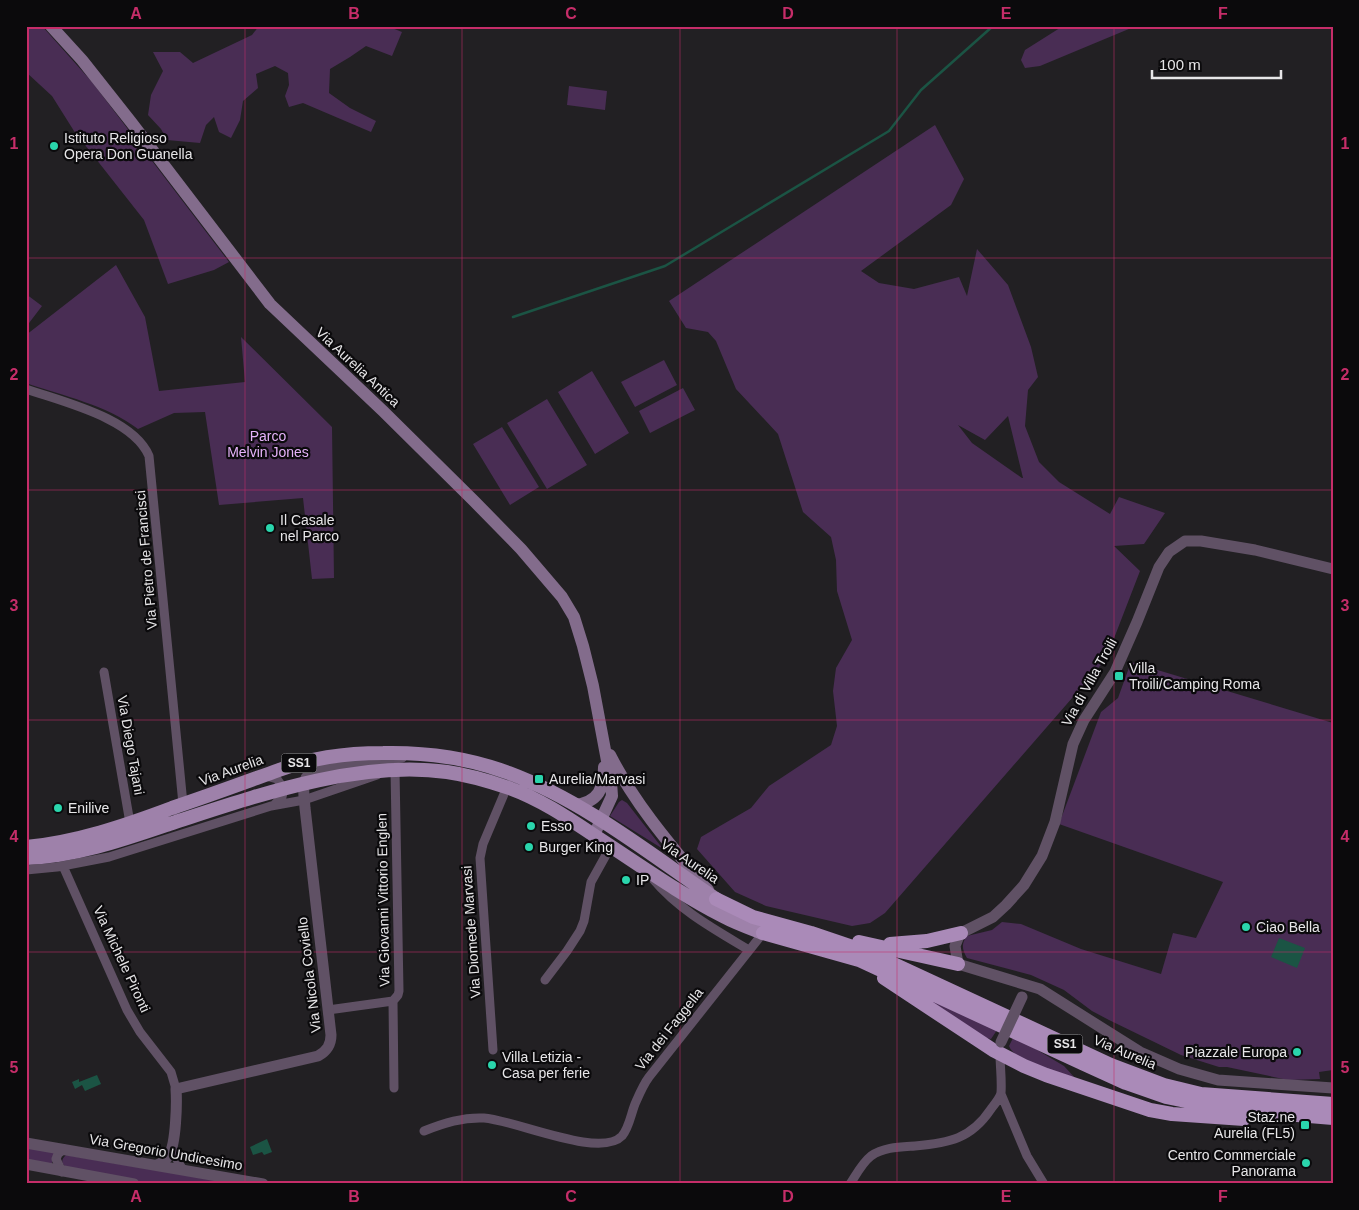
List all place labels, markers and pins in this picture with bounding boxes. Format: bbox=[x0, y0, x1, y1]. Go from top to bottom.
place label: Istituto Religioso Opera Don Guanella bbox=[64, 130, 193, 162]
marker: Istituto Religioso Opera Don Guanella bbox=[48, 140, 60, 152]
place label: Il Casale nel Parco bbox=[280, 512, 339, 544]
marker: Il Casale nel Parco bbox=[264, 522, 276, 534]
place label: Villa Troili/Camping Roma bbox=[1129, 660, 1260, 692]
marker: Villa Troili/Camping Roma bbox=[1113, 670, 1125, 682]
place label: Aurelia/Marvasi bbox=[549, 771, 645, 787]
marker: Aurelia/Marvasi bbox=[533, 773, 545, 785]
place label: Enilive bbox=[68, 800, 109, 816]
marker: Enilive bbox=[52, 802, 64, 814]
place label: Esso bbox=[541, 818, 572, 834]
marker: Esso bbox=[525, 820, 537, 832]
place label: Burger King bbox=[539, 839, 613, 855]
marker: Burger King bbox=[523, 841, 535, 853]
place label: IP bbox=[636, 872, 649, 888]
marker: IP bbox=[620, 874, 632, 886]
place label: Ciao Bella bbox=[1256, 919, 1320, 935]
marker: Ciao Bella bbox=[1240, 921, 1252, 933]
place label: Piazzale Europa bbox=[1185, 1044, 1287, 1060]
marker: Piazzale Europa bbox=[1291, 1046, 1303, 1058]
place label: Villa Letizia - Casa per ferie bbox=[502, 1049, 590, 1081]
marker: Villa Letizia - Casa per ferie bbox=[486, 1059, 498, 1071]
place label: Staz.ne Aurelia (FL5) bbox=[1214, 1109, 1295, 1141]
marker: Staz.ne Aurelia (FL5) bbox=[1299, 1119, 1311, 1131]
place label: Centro Commerciale Panorama bbox=[1168, 1147, 1296, 1179]
marker: Centro Commerciale Panorama bbox=[1300, 1157, 1312, 1169]

